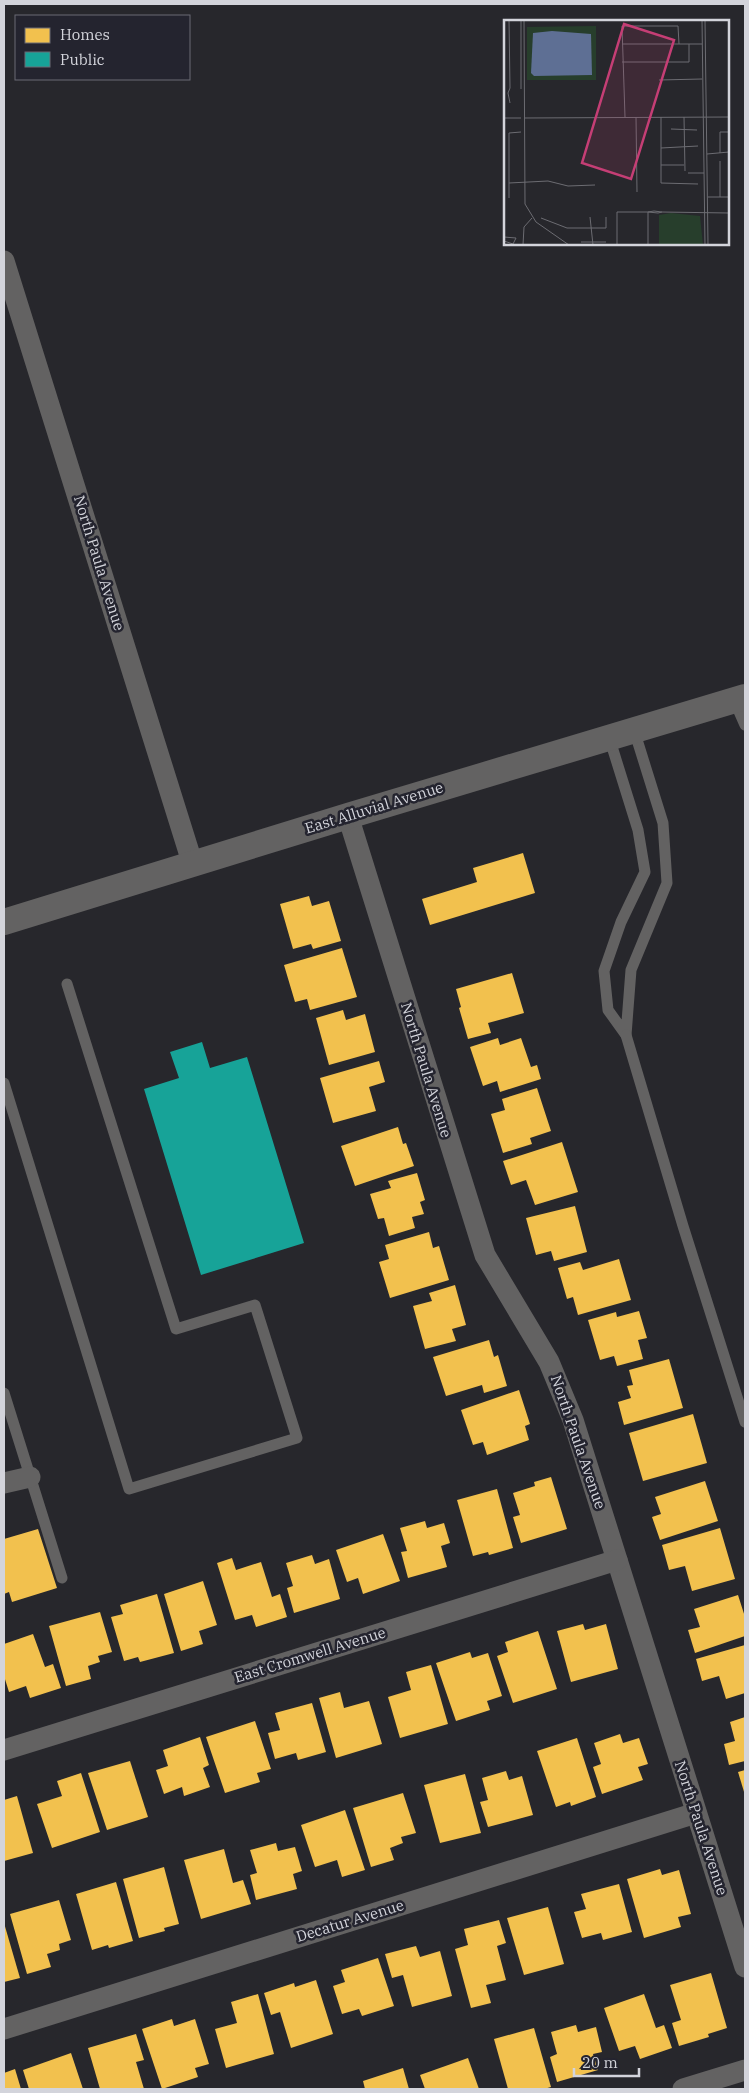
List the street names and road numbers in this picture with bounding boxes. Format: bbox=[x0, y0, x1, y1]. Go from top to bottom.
street label: North Paula Avenue bbox=[70, 493, 129, 633]
street label: East Alluvial Avenue bbox=[302, 777, 445, 838]
street label: North Paula Avenue bbox=[397, 1000, 456, 1140]
street label: North Paula Avenue bbox=[547, 1372, 610, 1511]
street label: East Cromwell Avenue bbox=[232, 1622, 388, 1687]
street label: North Paula Avenue bbox=[671, 1758, 732, 1898]
street label: Decatur Avenue bbox=[294, 1895, 406, 1946]

